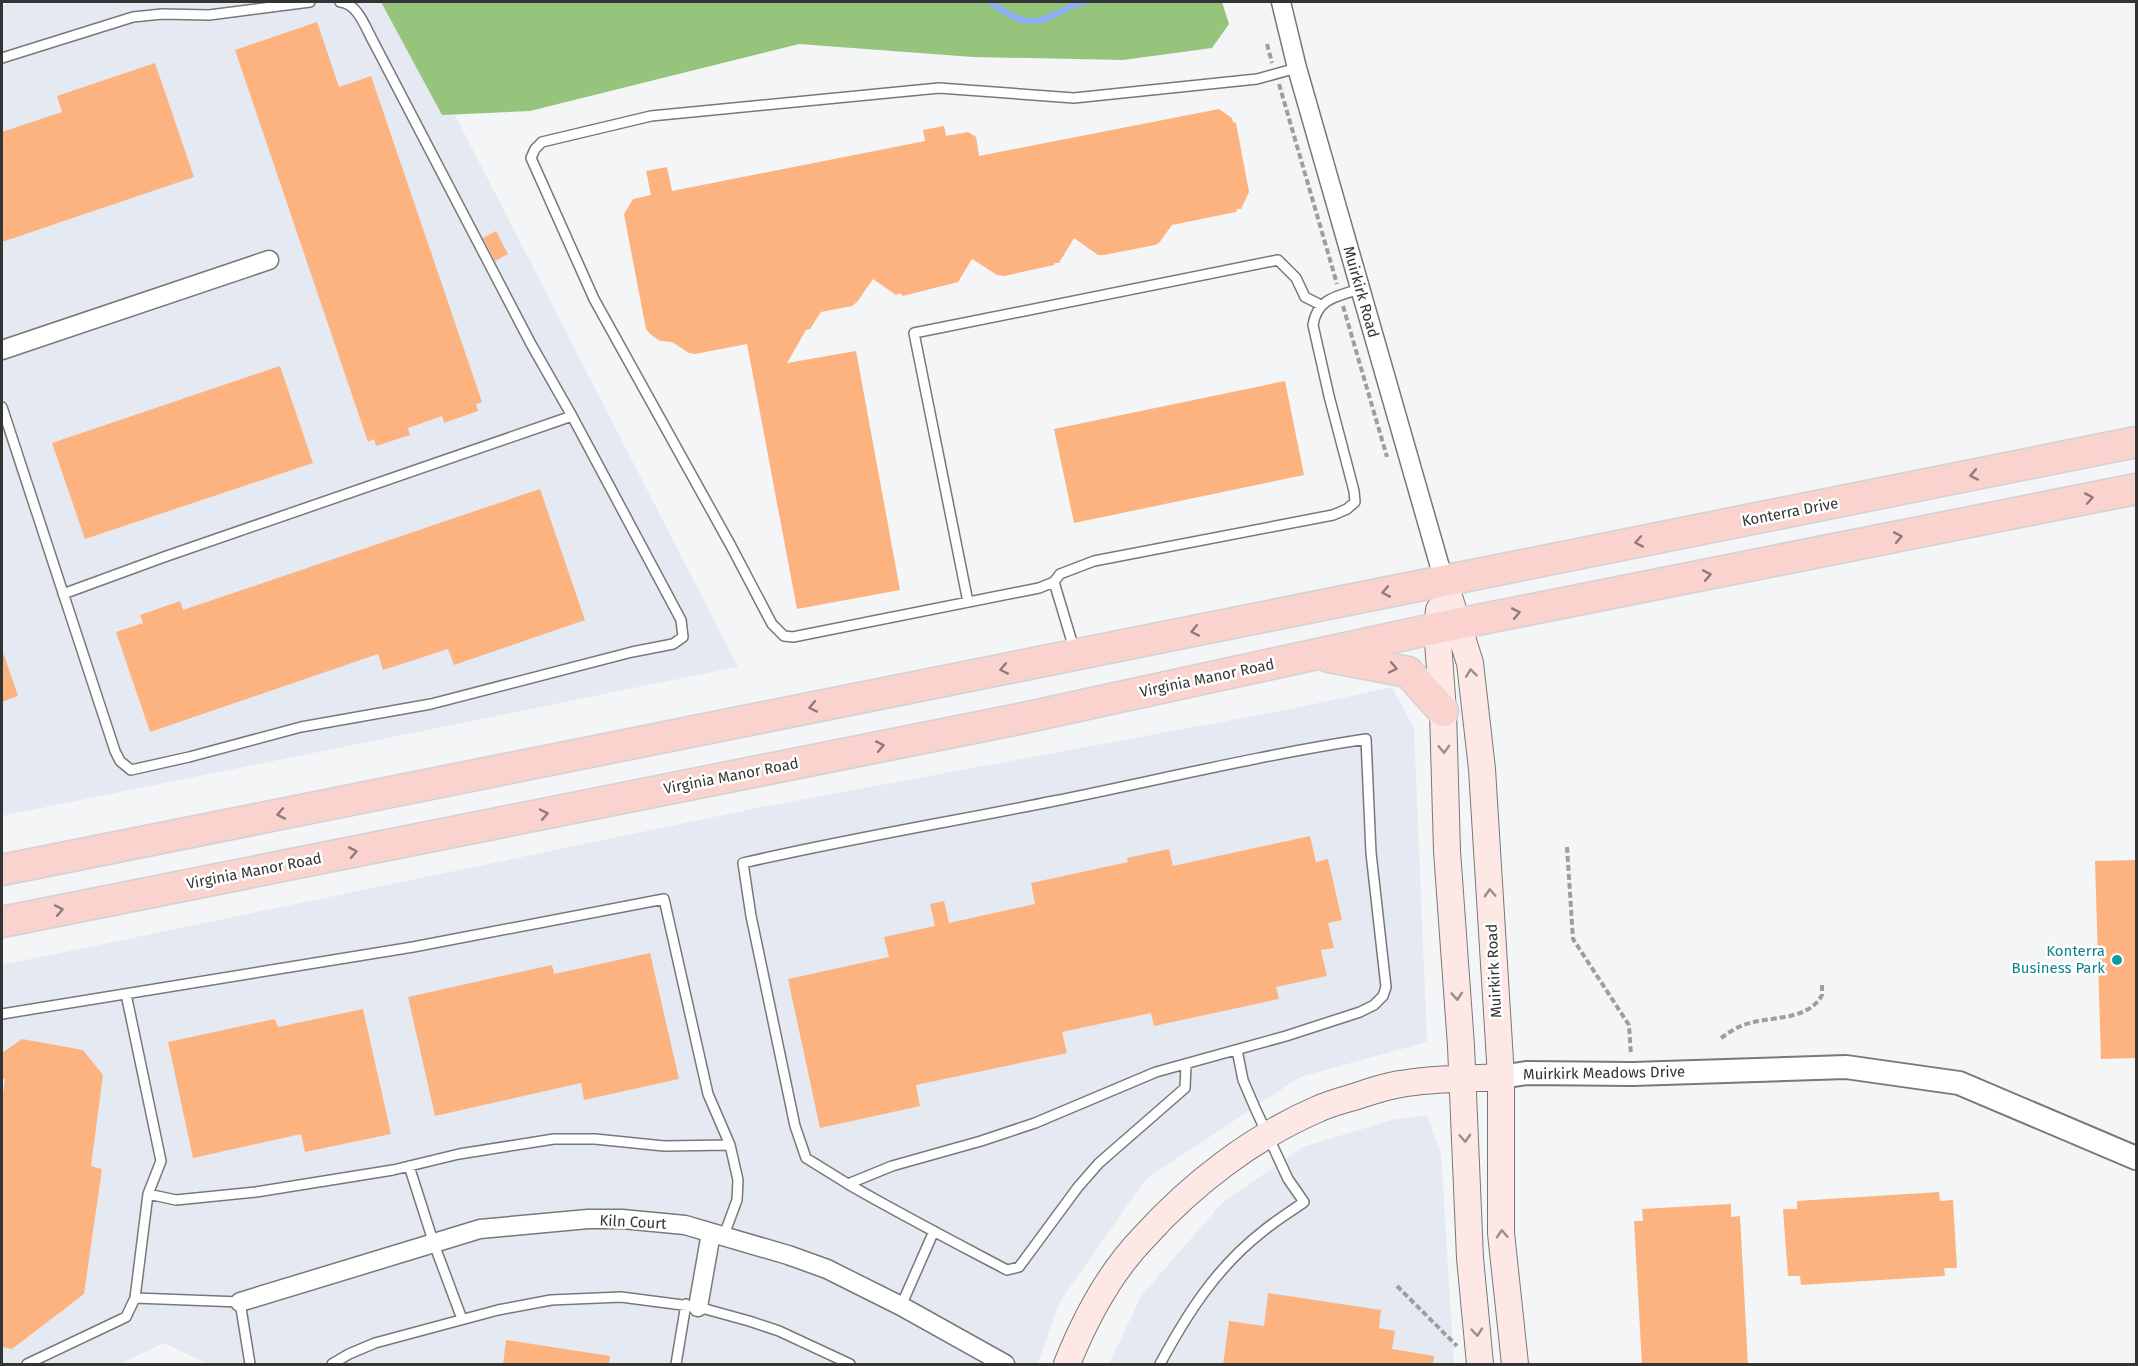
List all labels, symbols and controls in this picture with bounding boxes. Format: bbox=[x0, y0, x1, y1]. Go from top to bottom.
street label: Muirkirk Road bbox=[1339, 244, 1383, 340]
one-way arrow bbox=[1969, 468, 1979, 481]
one-way arrow bbox=[2084, 492, 2094, 505]
street label: Konterra Drive bbox=[1740, 494, 1840, 530]
one-way arrow bbox=[1893, 531, 1903, 544]
one-way arrow bbox=[1634, 535, 1644, 548]
one-way arrow bbox=[1702, 569, 1712, 582]
one-way arrow bbox=[1382, 585, 1392, 598]
one-way arrow bbox=[1511, 607, 1521, 620]
one-way arrow bbox=[1190, 624, 1200, 637]
street label: Virginia Manor Road bbox=[1138, 655, 1276, 701]
one-way arrow bbox=[1388, 661, 1398, 674]
one-way arrow bbox=[999, 662, 1009, 675]
one-way arrow bbox=[1465, 669, 1478, 678]
one-way arrow bbox=[808, 700, 818, 713]
one-way arrow bbox=[874, 740, 884, 753]
one-way arrow bbox=[1438, 745, 1450, 754]
street label: Virginia Manor Road bbox=[662, 754, 800, 798]
one-way arrow bbox=[277, 807, 287, 820]
one-way arrow bbox=[539, 808, 549, 821]
one-way arrow bbox=[348, 846, 358, 859]
street label: Virginia Manor Road bbox=[185, 849, 323, 893]
one-way arrow bbox=[1483, 888, 1496, 897]
one-way arrow bbox=[54, 904, 64, 917]
street label: Muirkirk Road bbox=[1483, 923, 1505, 1019]
place label: Konterra Business Park bbox=[2012, 942, 2105, 977]
marker: Konterra Business Park bbox=[2110, 953, 2124, 967]
one-way arrow bbox=[1451, 991, 1464, 1000]
street label: Muirkirk Meadows Drive bbox=[1523, 1063, 1685, 1083]
one-way arrow bbox=[1459, 1133, 1472, 1142]
street label: Kiln Court bbox=[599, 1211, 668, 1233]
one-way arrow bbox=[1496, 1229, 1509, 1238]
one-way arrow bbox=[1470, 1328, 1483, 1337]

